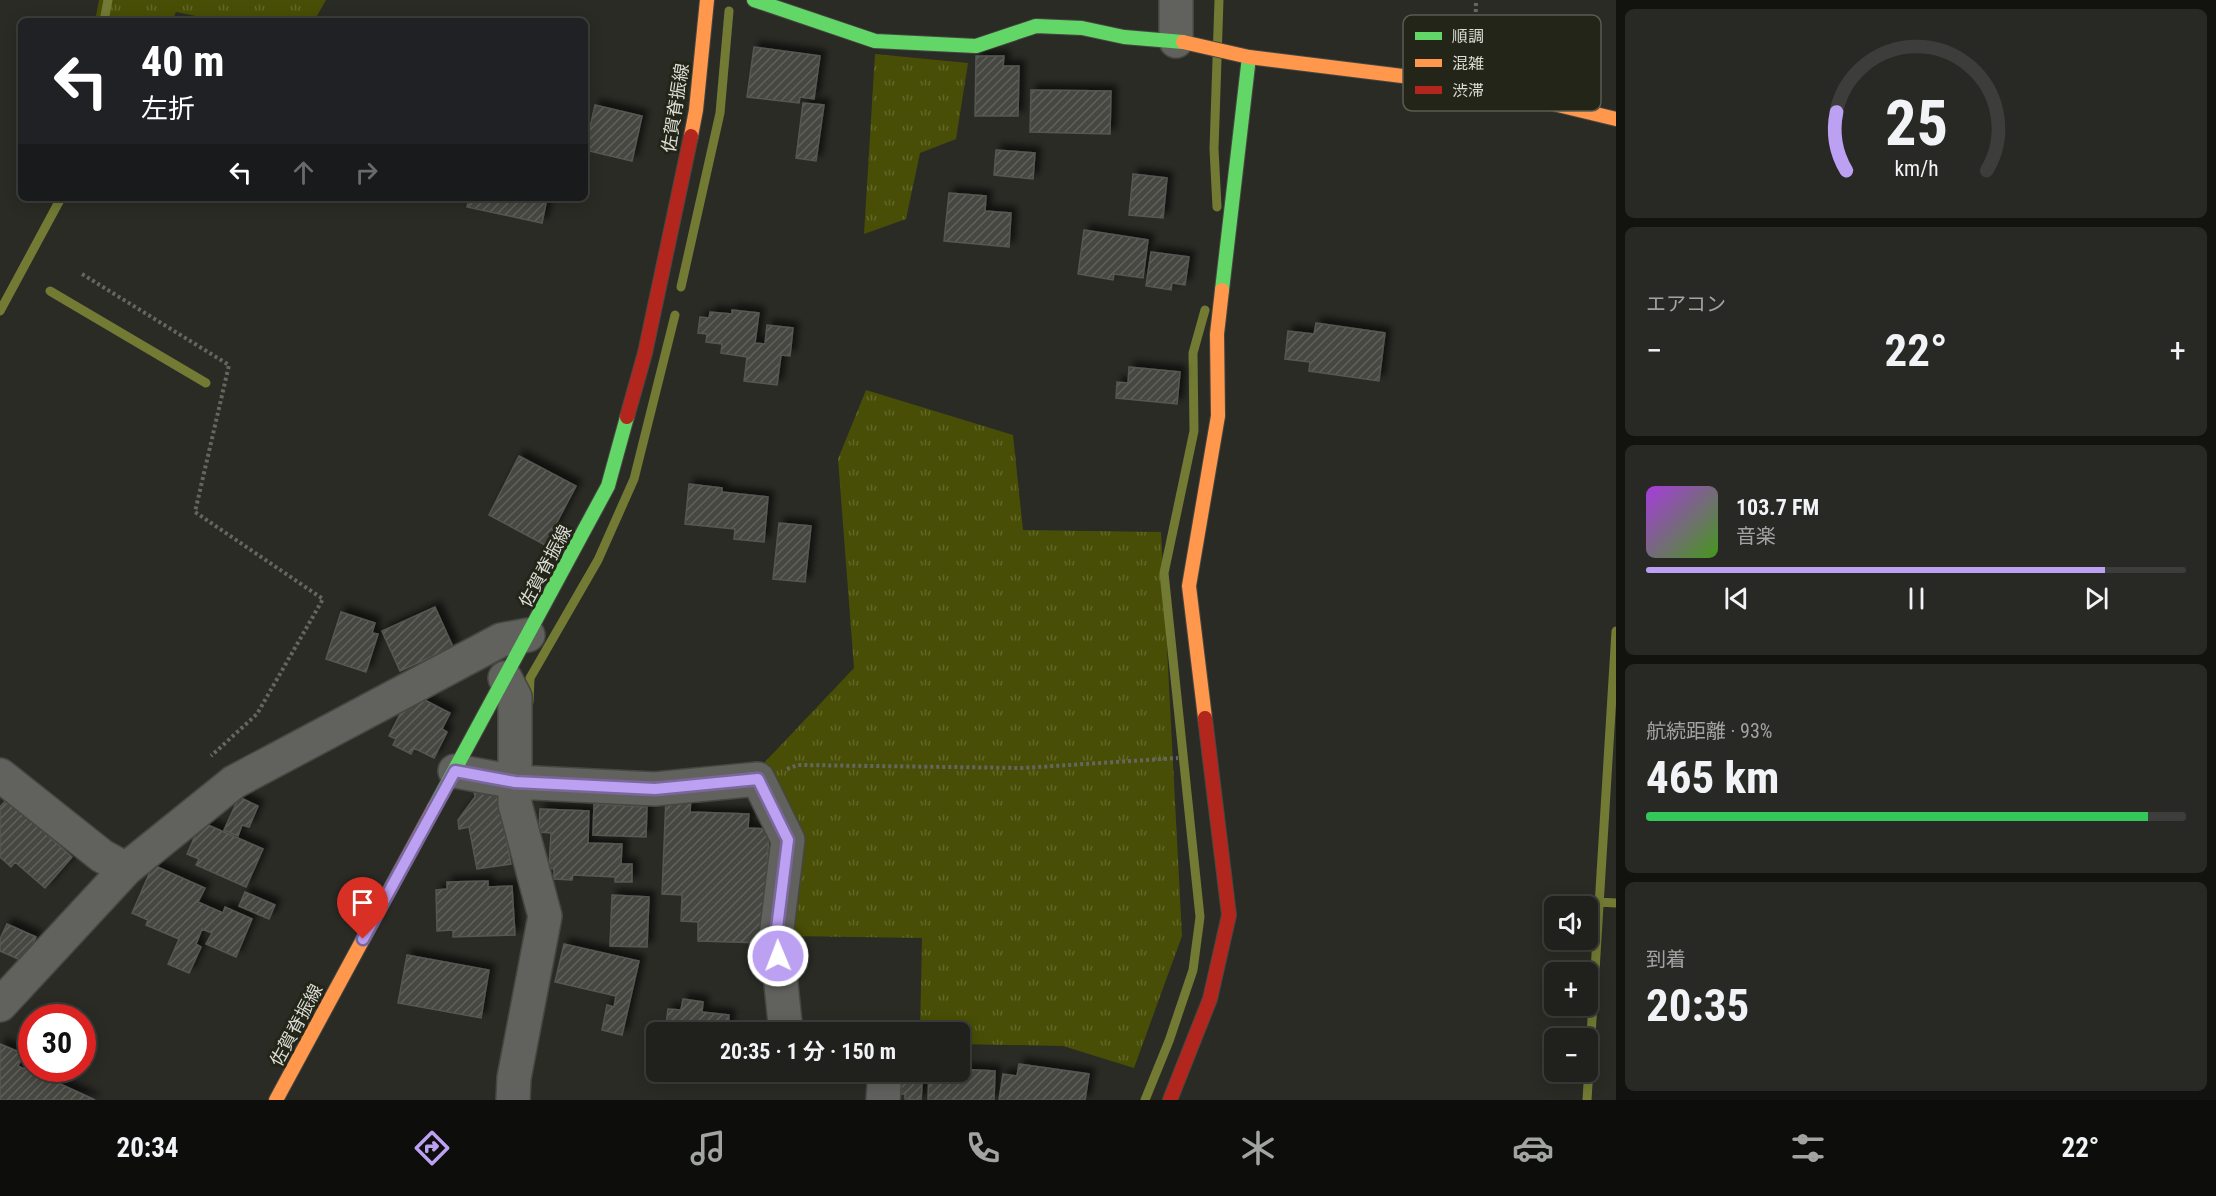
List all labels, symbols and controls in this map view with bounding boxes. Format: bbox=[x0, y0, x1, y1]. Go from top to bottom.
legend bbox=[1403, 15, 1601, 111]
text: 順調 bbox=[1452, 27, 1484, 46]
text: 40 m bbox=[141, 37, 224, 86]
icon: left bbox=[42, 42, 120, 120]
text: 混雑 bbox=[1452, 54, 1484, 73]
street label: 佐賀脊振線 bbox=[658, 62, 692, 154]
text: 渋滞 bbox=[1452, 81, 1484, 100]
text: 25 bbox=[1884, 87, 1948, 160]
text: 左折 bbox=[141, 93, 195, 125]
icon: left bbox=[224, 156, 257, 189]
icon: ahead bbox=[287, 156, 320, 189]
icon: right bbox=[350, 156, 383, 189]
text: km/h bbox=[1894, 156, 1938, 181]
text: エアコン bbox=[1646, 292, 1726, 316]
text: 22° bbox=[1885, 324, 1948, 377]
text: − bbox=[1646, 331, 1663, 370]
text: + bbox=[2170, 331, 2186, 370]
text: 103.7 FM bbox=[1736, 495, 1819, 520]
street label: 佐賀脊振線 bbox=[515, 521, 575, 611]
text: 音楽 bbox=[1736, 524, 1776, 548]
icon: previous bbox=[1720, 582, 1753, 615]
icon: pause bbox=[1900, 582, 1933, 615]
icon: next bbox=[2080, 582, 2113, 615]
text: 航続距離 · 93% bbox=[1646, 719, 1772, 743]
text: 465 km bbox=[1646, 751, 1779, 804]
pin bbox=[337, 877, 388, 939]
icon: arrive bbox=[346, 886, 379, 919]
map controls bbox=[1544, 896, 1598, 1082]
button: sound bbox=[1544, 896, 1598, 950]
position arrow bbox=[746, 924, 810, 988]
text: 到着 bbox=[1646, 947, 1686, 971]
button: + bbox=[1544, 962, 1598, 1016]
text: 20:35 bbox=[1646, 979, 1749, 1032]
street label: 佐賀脊振線 bbox=[266, 980, 326, 1070]
speed limit sign: 30 bbox=[18, 1004, 96, 1082]
button: − bbox=[1544, 1028, 1598, 1082]
text: 20:35 · 1 分 · 150 m bbox=[720, 1039, 896, 1064]
icon: directions bbox=[411, 1127, 453, 1169]
icon: music bbox=[687, 1127, 729, 1169]
icon: phone bbox=[962, 1127, 1004, 1169]
icon: climate bbox=[1237, 1127, 1279, 1169]
icon: car bbox=[1512, 1127, 1554, 1169]
icon: filters bbox=[1787, 1127, 1829, 1169]
text: 20:34 bbox=[117, 1132, 178, 1164]
text: 22° bbox=[2062, 1132, 2099, 1164]

